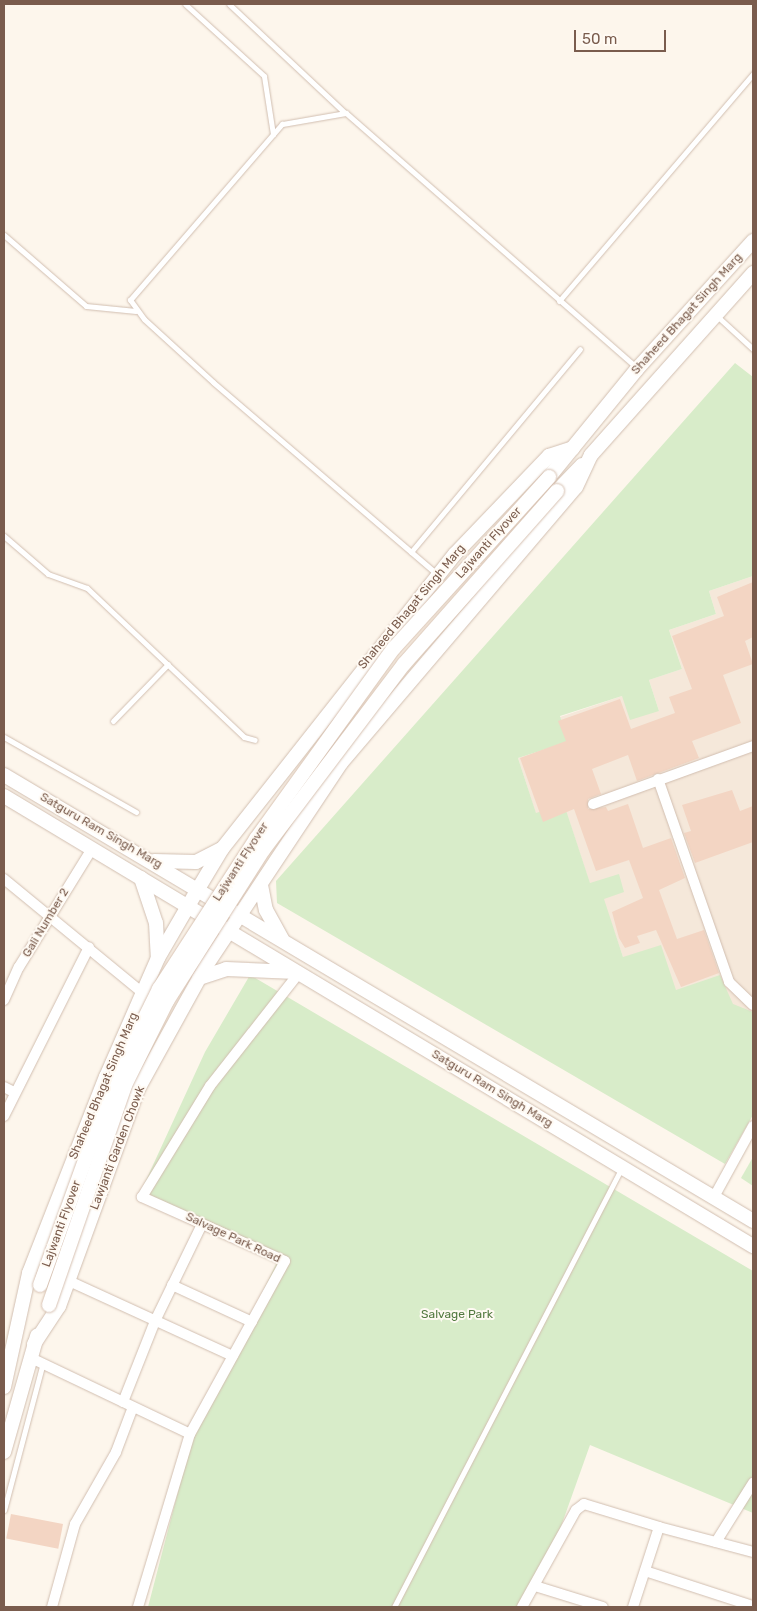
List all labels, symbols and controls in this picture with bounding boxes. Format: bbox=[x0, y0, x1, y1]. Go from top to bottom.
scale bar bbox=[577, 20, 670, 52]
text: 50 m bbox=[582, 30, 617, 48]
street label: Shaheed Bhagat Singh Marg bbox=[629, 250, 745, 378]
street label: Lajwanti Flyover bbox=[453, 504, 525, 582]
street label: Shaheed Bhagat Singh Marg bbox=[356, 542, 468, 672]
street label: Satguru Ram Singh Marg bbox=[37, 790, 165, 872]
street label: Lajwanti Flyover bbox=[210, 820, 272, 904]
street label: Gali Number 2 bbox=[20, 886, 72, 960]
street label: Shaheed Bhagat Singh Marg bbox=[66, 1010, 142, 1162]
street label: Satguru Ram Singh Marg bbox=[429, 1047, 555, 1131]
street label: Lawjanti Garden Chowk bbox=[88, 1084, 148, 1212]
street label: Lajwanti Flyover bbox=[40, 1179, 84, 1269]
street label: Salvage Park Road bbox=[183, 1210, 283, 1266]
park label: Salvage Park bbox=[421, 1308, 493, 1322]

